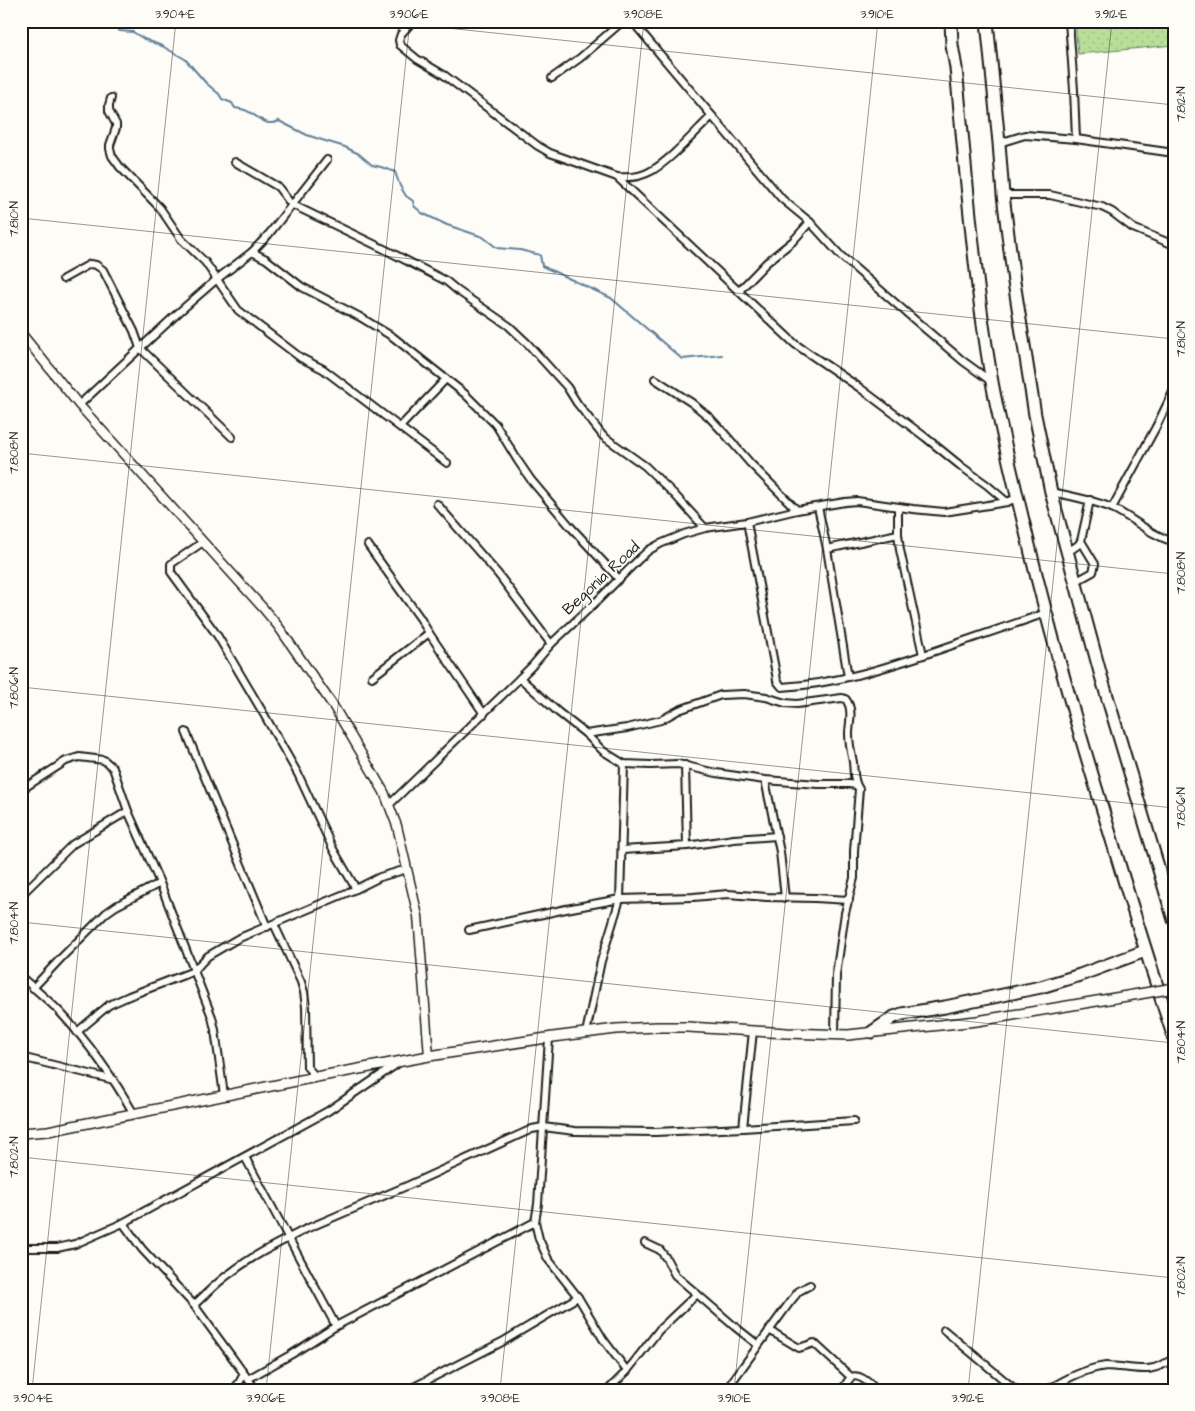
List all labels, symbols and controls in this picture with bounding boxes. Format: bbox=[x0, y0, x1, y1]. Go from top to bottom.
text: 3.904°E bbox=[155, 6, 195, 23]
text: 3.906°E bbox=[389, 6, 429, 23]
text: 3.908°E bbox=[623, 6, 663, 23]
text: 3.910°E bbox=[860, 6, 894, 23]
text: 3.912°E bbox=[1095, 6, 1127, 23]
text: 7.812°N bbox=[1173, 86, 1190, 122]
text: 7.810°N bbox=[6, 200, 23, 237]
text: 7.810°N bbox=[1173, 320, 1190, 357]
text: 7.808°N bbox=[6, 431, 23, 474]
street label: Begonia Road bbox=[557, 536, 645, 621]
text: 7.808°N bbox=[1173, 551, 1190, 594]
text: 7.806°N bbox=[6, 666, 23, 709]
text: 7.806°N bbox=[1173, 786, 1190, 829]
text: 7.804°N bbox=[6, 901, 23, 944]
text: 7.804°N bbox=[1173, 1020, 1190, 1063]
text: 7.802°N bbox=[6, 1136, 23, 1178]
text: 7.802°N bbox=[1173, 1256, 1190, 1298]
text: 3.904°E bbox=[13, 1390, 53, 1407]
text: 3.906°E bbox=[246, 1390, 286, 1407]
text: 3.908°E bbox=[480, 1390, 520, 1407]
text: 3.910°E bbox=[717, 1390, 751, 1407]
text: 3.912°E bbox=[952, 1390, 984, 1407]

